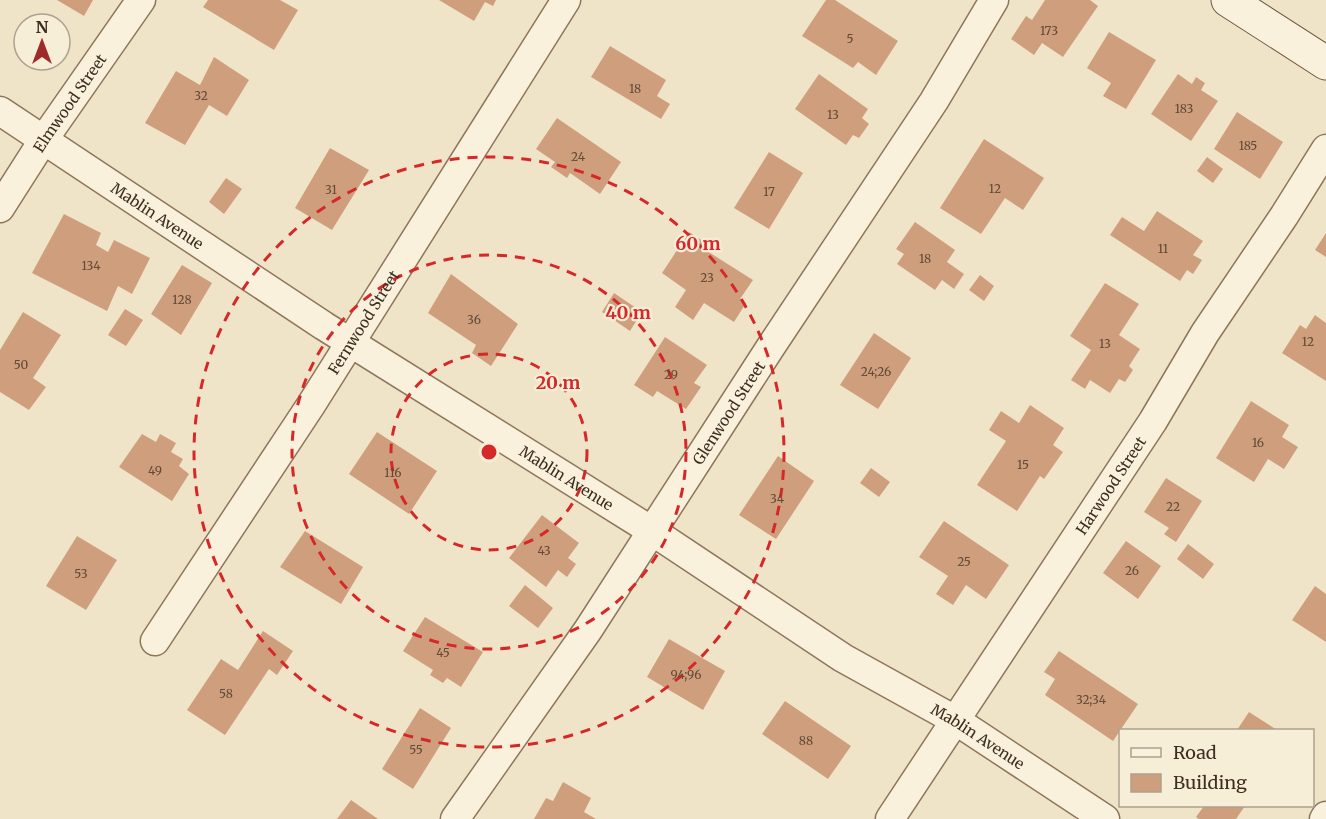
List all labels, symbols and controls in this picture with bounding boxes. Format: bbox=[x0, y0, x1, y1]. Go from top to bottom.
north arrow bbox=[12, 12, 72, 72]
text: N bbox=[36, 17, 49, 37]
house number: 173 bbox=[1040, 23, 1058, 38]
house number: 5 bbox=[846, 31, 854, 46]
street label: Elmwood Street bbox=[29, 50, 110, 156]
house number: 18 bbox=[629, 81, 641, 96]
house number: 32 bbox=[194, 88, 208, 103]
house number: 183 bbox=[1175, 101, 1193, 116]
house number: 13 bbox=[827, 107, 839, 122]
house number: 185 bbox=[1239, 138, 1257, 153]
house number: 24 bbox=[571, 149, 586, 164]
street label: Mablin Avenue bbox=[108, 178, 208, 253]
house number: 12 bbox=[989, 181, 1001, 196]
house number: 31 bbox=[325, 182, 337, 197]
house number: 17 bbox=[763, 184, 775, 199]
text: 60 m bbox=[675, 232, 721, 255]
house number: 11 bbox=[1158, 241, 1169, 256]
house number: 18 bbox=[919, 251, 931, 266]
house number: 134 bbox=[81, 258, 101, 273]
street label: Fernwood Street bbox=[323, 266, 403, 378]
house number: 23 bbox=[700, 270, 714, 285]
house number: 128 bbox=[172, 292, 192, 307]
text: 40 m bbox=[605, 301, 651, 324]
house number: 36 bbox=[467, 312, 481, 327]
house number: 12 bbox=[1302, 334, 1314, 349]
house number: 13 bbox=[1099, 336, 1111, 351]
house number: 50 bbox=[14, 357, 29, 372]
street label: Glenwood Street bbox=[688, 357, 769, 468]
house number: 24;26 bbox=[861, 364, 891, 379]
house number: 29 bbox=[664, 367, 678, 382]
text: 20 m bbox=[536, 371, 580, 394]
street label: Harwood Street bbox=[1071, 433, 1150, 538]
house number: 16 bbox=[1252, 435, 1264, 450]
street label: Mablin Avenue bbox=[516, 441, 617, 514]
centre of rings bbox=[479, 442, 499, 462]
house number: 15 bbox=[1017, 457, 1029, 472]
house number: 49 bbox=[148, 463, 162, 478]
house number: 116 bbox=[384, 465, 402, 480]
house number: 34 bbox=[770, 491, 785, 506]
house number: 22 bbox=[1166, 499, 1180, 514]
house number: 43 bbox=[537, 543, 551, 558]
house number: 25 bbox=[957, 554, 971, 569]
house number: 26 bbox=[1125, 563, 1139, 578]
house number: 53 bbox=[74, 566, 88, 581]
house number: 45 bbox=[436, 645, 450, 660]
house number: 94;96 bbox=[670, 667, 702, 682]
house number: 58 bbox=[219, 686, 233, 701]
house number: 32;34 bbox=[1076, 692, 1107, 707]
street label: Mablin Avenue bbox=[928, 699, 1029, 773]
legend bbox=[1119, 729, 1314, 807]
house number: 88 bbox=[799, 733, 813, 748]
text: Road bbox=[1173, 741, 1217, 764]
house number: 55 bbox=[409, 742, 423, 757]
text: Building bbox=[1173, 771, 1247, 794]

